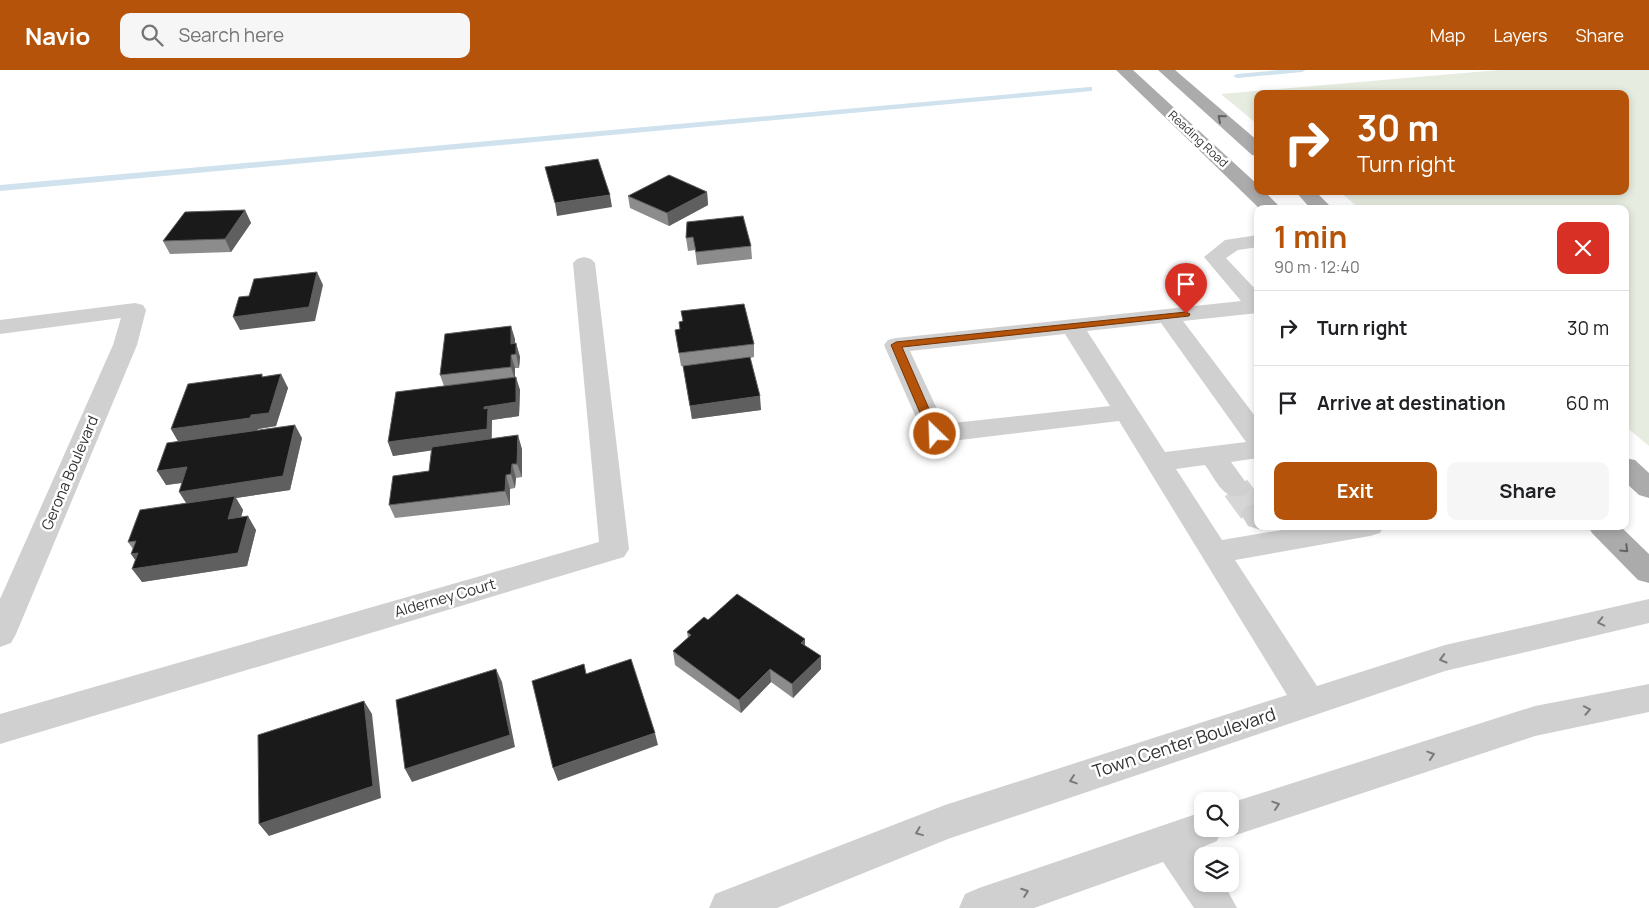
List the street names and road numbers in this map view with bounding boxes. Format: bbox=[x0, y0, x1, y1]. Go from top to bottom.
street label: Reading Road bbox=[1165, 106, 1232, 171]
street label: Gerona Boulevard bbox=[36, 412, 103, 533]
street label: Alderney Court bbox=[392, 573, 498, 622]
street label: Town Center Boulevard bbox=[1089, 701, 1278, 783]

